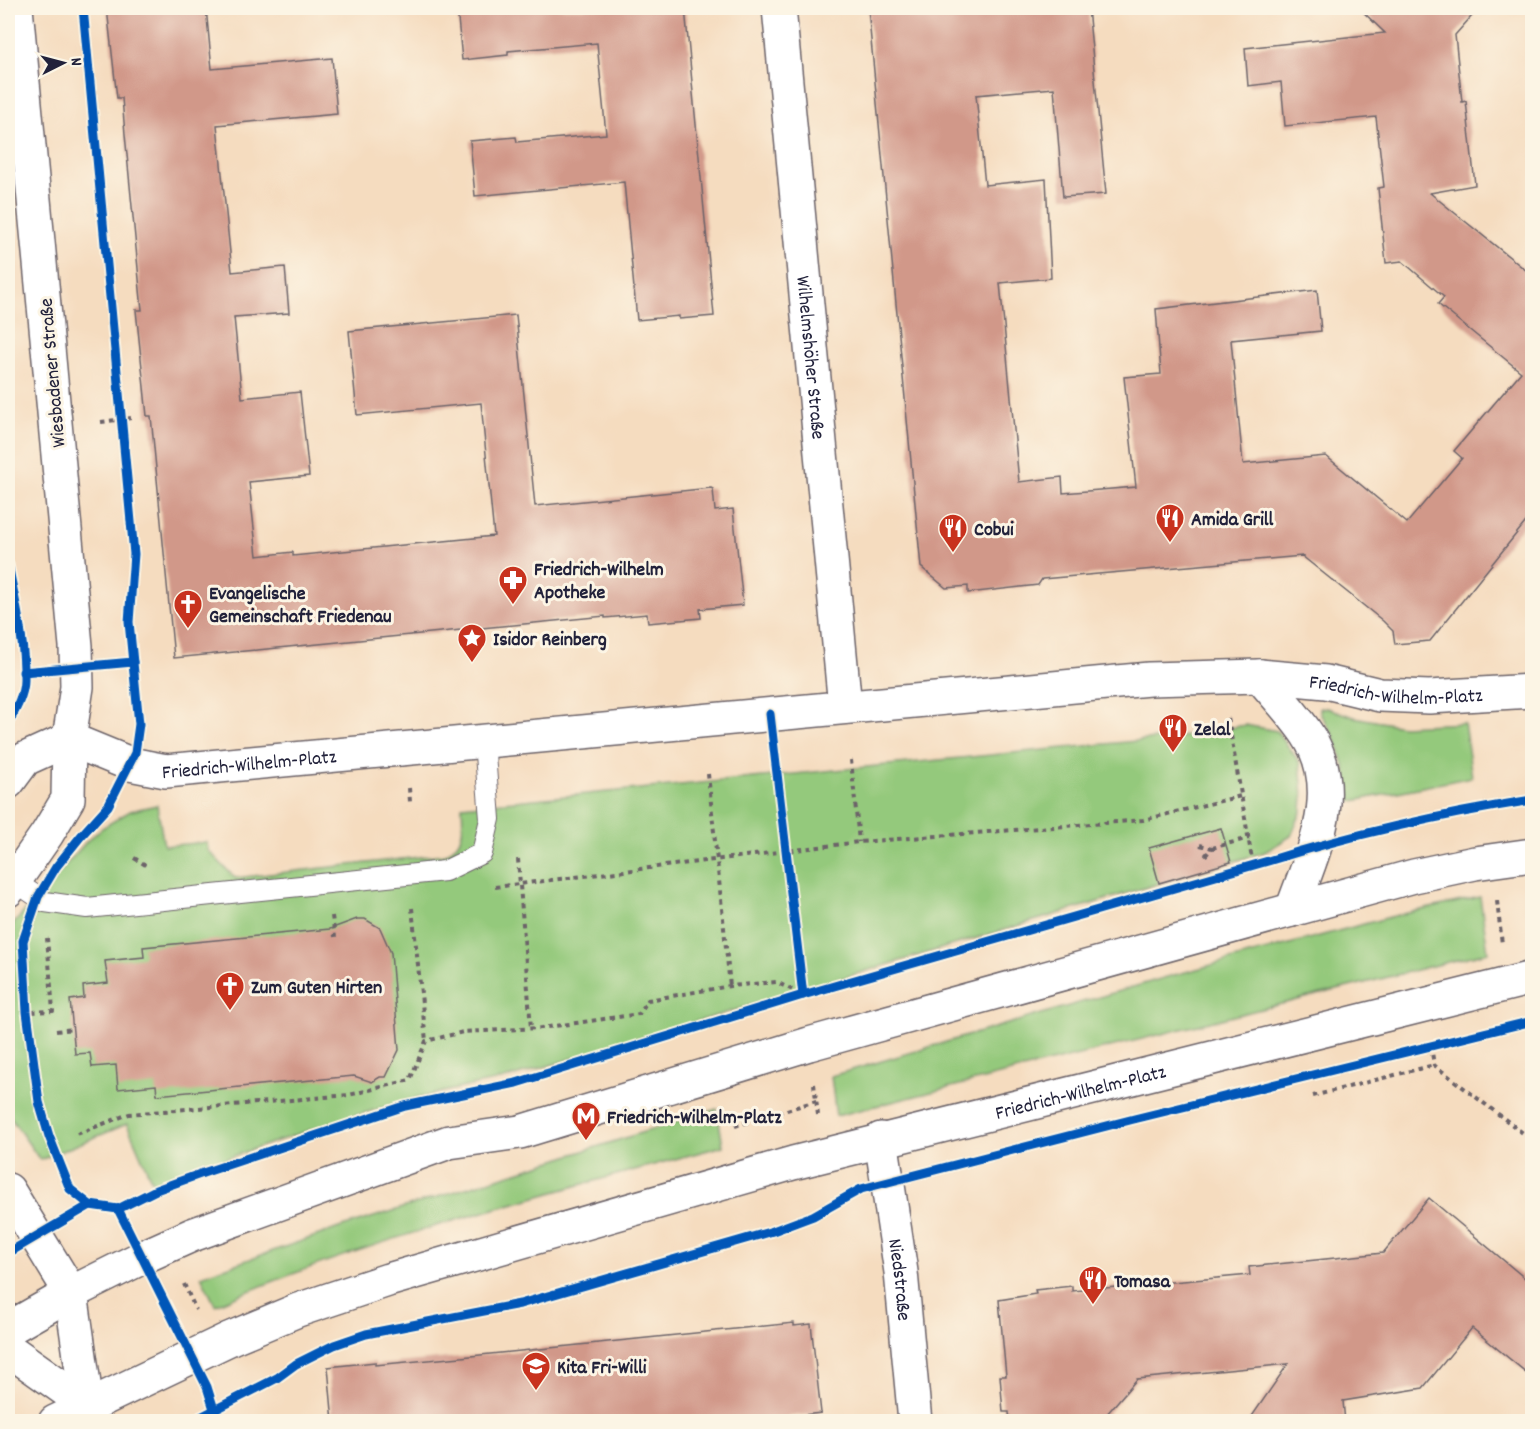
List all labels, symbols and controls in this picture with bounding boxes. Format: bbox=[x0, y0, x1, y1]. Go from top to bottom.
north arrow bbox=[33, 33, 93, 93]
text: N bbox=[64, 57, 87, 67]
street label: Wilhelmshöher Straße bbox=[787, 275, 831, 441]
street label: Wiesbadener Straße bbox=[33, 297, 74, 449]
restaurant icon: Amida Grill bbox=[1154, 502, 1186, 544]
place label: Amida Grill bbox=[1191, 507, 1274, 535]
restaurant icon: Cobui bbox=[937, 512, 969, 554]
place label: Cobui bbox=[974, 517, 1014, 545]
place label: Friedrich-Wilhelm Apotheke bbox=[534, 557, 664, 608]
pharmacy icon: Friedrich-Wilhelm Apotheke bbox=[497, 564, 529, 606]
place label: Evangelische Gemeinschaft Friedenau bbox=[209, 581, 392, 632]
church icon: Evangelische Gemeinschaft Friedenau bbox=[172, 588, 204, 630]
place icon: Isidor Reinberg bbox=[456, 622, 488, 664]
place label: Isidor Reinberg bbox=[493, 627, 607, 655]
street label: Friedrich-Wilhelm-Platz bbox=[1308, 670, 1484, 714]
restaurant icon: Zelal bbox=[1157, 712, 1189, 754]
place label: Zelal bbox=[1194, 717, 1231, 745]
street label: Friedrich-Wilhelm-Platz bbox=[161, 744, 338, 788]
church icon: Zum Guten Hirten bbox=[214, 970, 246, 1012]
place label: Zum Guten Hirten bbox=[251, 975, 382, 1003]
street label: Friedrich-Wilhelm-Platz bbox=[993, 1059, 1169, 1129]
metro station icon: Friedrich-Wilhelm-Platz bbox=[570, 1100, 602, 1142]
place label: Friedrich-Wilhelm-Platz bbox=[607, 1105, 782, 1133]
street label: Niedstraße bbox=[879, 1237, 917, 1322]
restaurant icon: Tomasa bbox=[1077, 1264, 1109, 1306]
place label: Tomasa bbox=[1114, 1269, 1171, 1297]
school or university icon: Kita Fri-Willi bbox=[520, 1350, 552, 1392]
place label: Kita Fri-Willi bbox=[557, 1355, 647, 1383]

